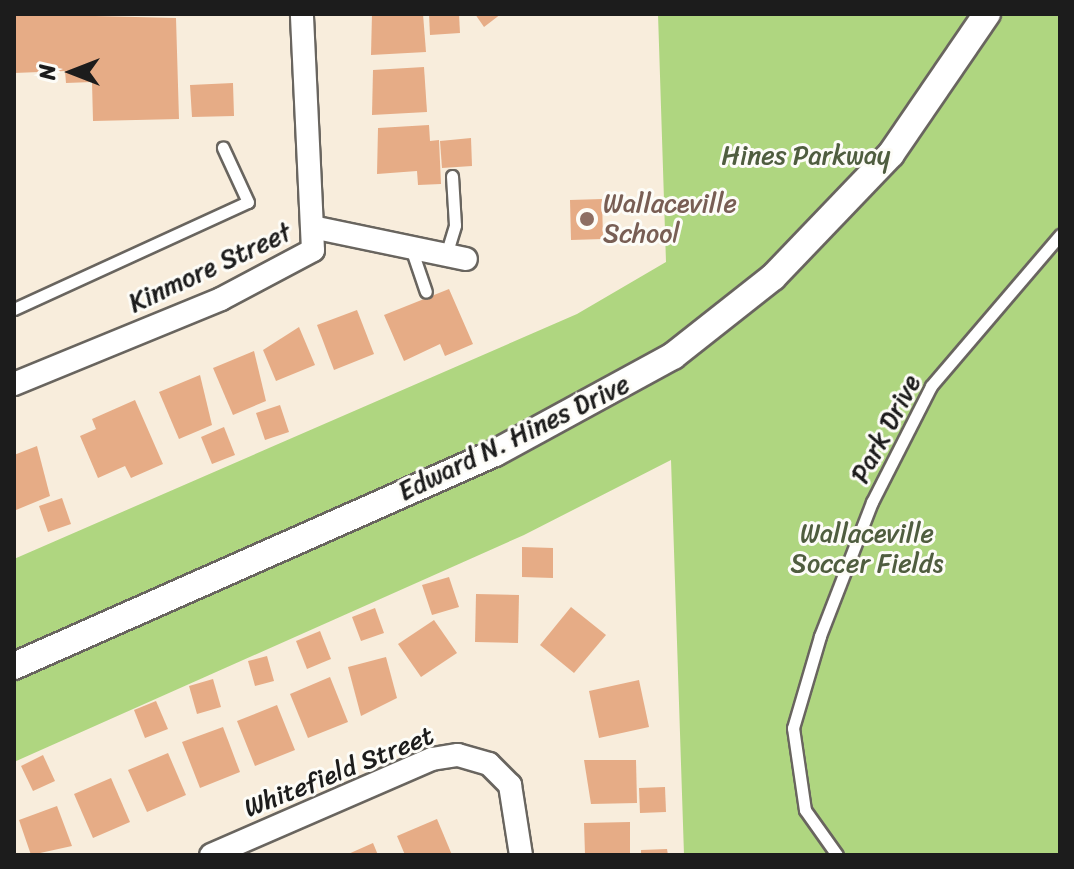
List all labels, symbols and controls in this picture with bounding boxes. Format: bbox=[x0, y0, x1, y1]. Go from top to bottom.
north arrow bbox=[32, 32, 112, 112]
text: N bbox=[28, 64, 67, 80]
park label: Hines Parkway bbox=[721, 140, 891, 172]
place label: Wallaceville School bbox=[603, 188, 737, 250]
marker: Wallaceville School bbox=[578, 210, 596, 228]
street label: Kinmore Street bbox=[124, 217, 296, 319]
street label: Edward N. Hines Drive bbox=[393, 368, 635, 508]
street label: Park Drive bbox=[844, 369, 928, 489]
park label: Wallaceville Soccer Fields bbox=[791, 518, 943, 580]
street label: Whitefield Street bbox=[240, 720, 438, 824]

